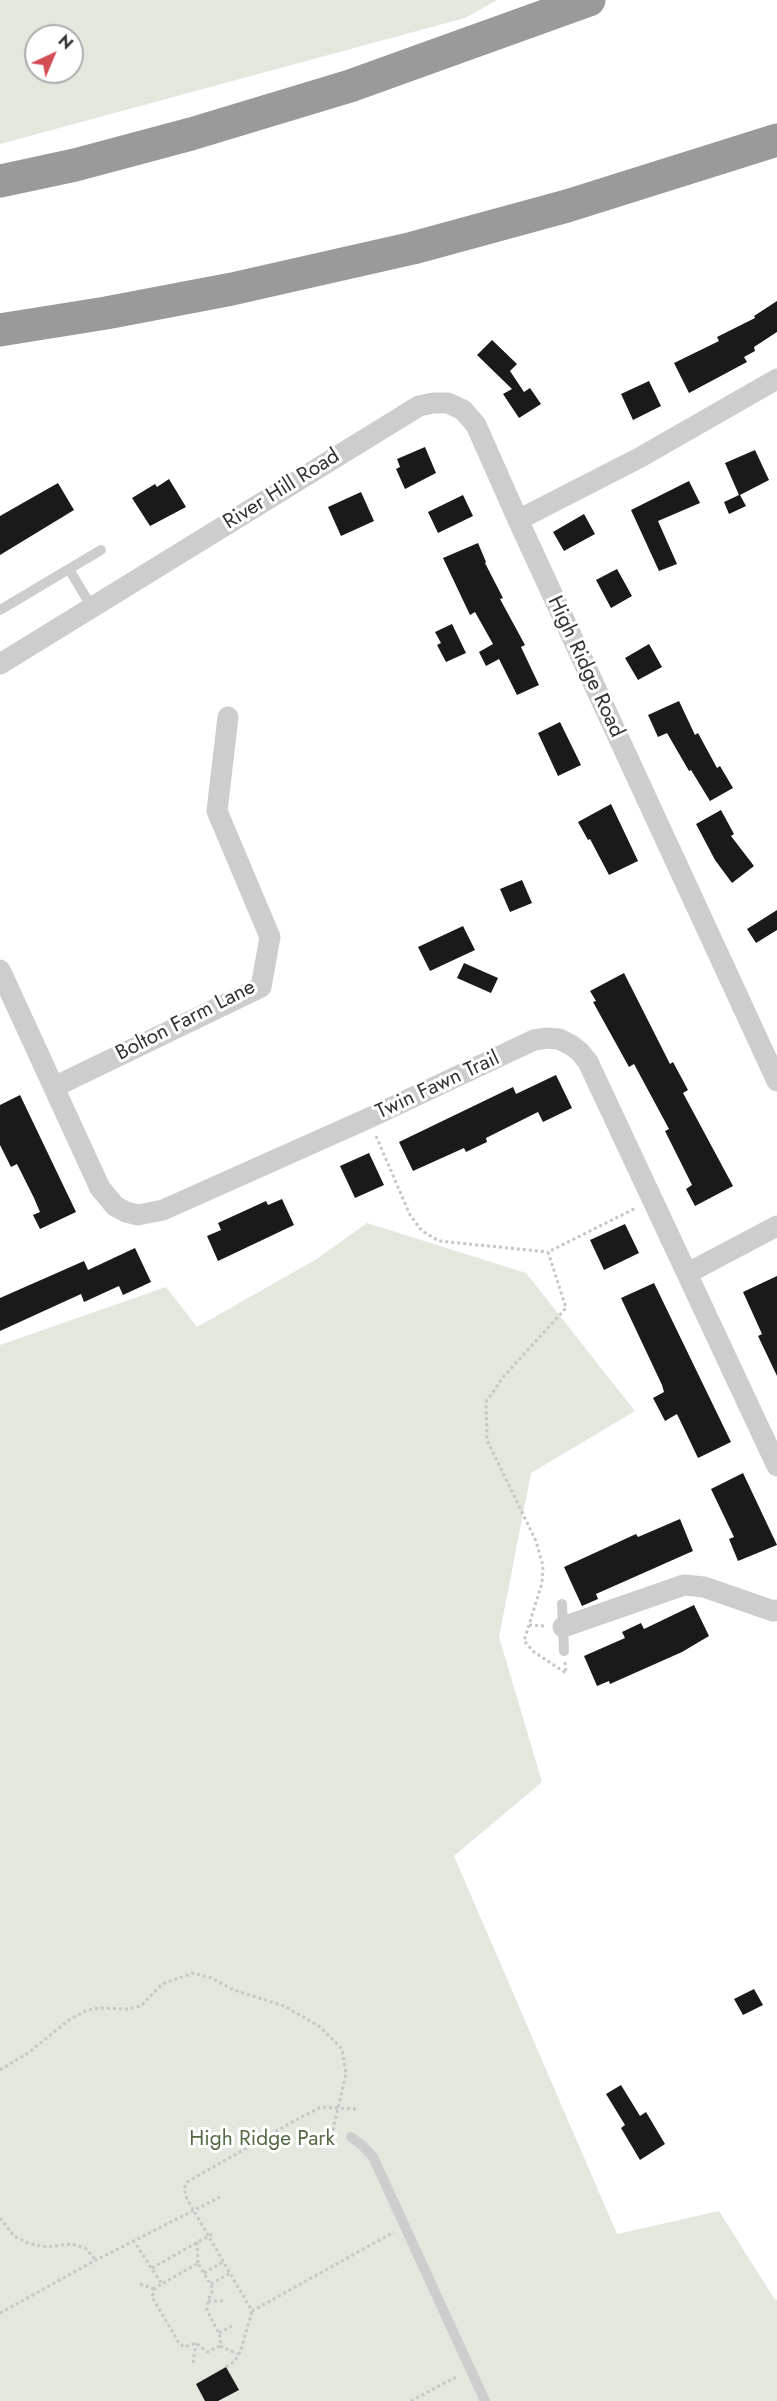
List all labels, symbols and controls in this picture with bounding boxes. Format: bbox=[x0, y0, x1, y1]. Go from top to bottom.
north arrow bbox=[24, 24, 84, 84]
text: N bbox=[53, 29, 78, 55]
street label: River Hill Road bbox=[219, 444, 345, 536]
street label: High Ridge Road bbox=[541, 592, 629, 742]
street label: Bolton Farm Lane bbox=[112, 975, 260, 1067]
street label: Twin Fawn Trail bbox=[372, 1046, 504, 1126]
park label: High Ridge Park bbox=[189, 2127, 335, 2153]

